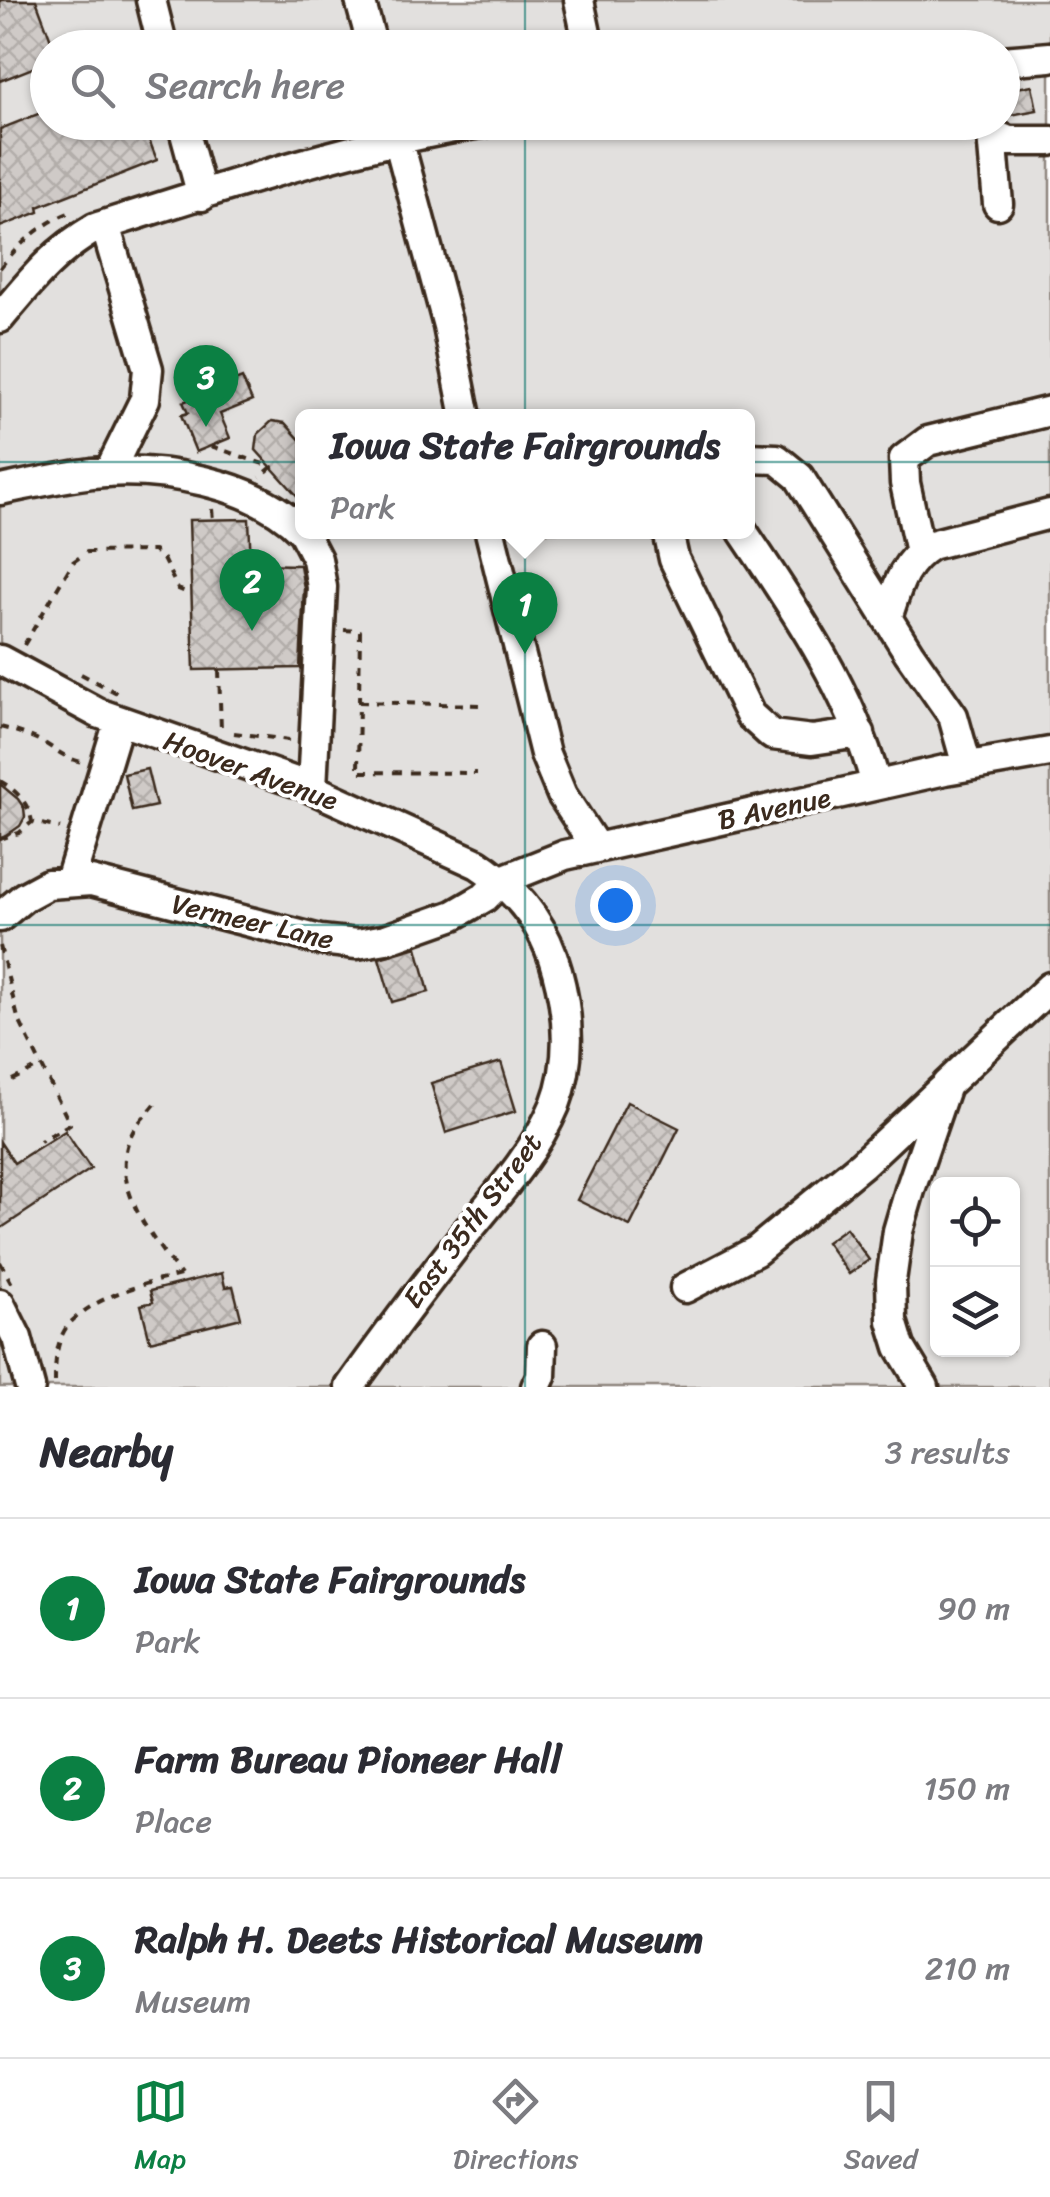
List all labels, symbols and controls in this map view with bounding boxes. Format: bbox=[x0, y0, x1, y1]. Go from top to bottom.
search box bbox=[30, 30, 1020, 140]
text: Search here bbox=[145, 52, 345, 119]
icon: search bbox=[65, 58, 120, 113]
pin: 3 bbox=[174, 344, 238, 427]
popup bbox=[295, 409, 755, 539]
text: Iowa State Fairgrounds bbox=[330, 412, 720, 479]
text: Park bbox=[330, 479, 395, 536]
pin: 2 bbox=[220, 548, 284, 631]
pin: 1 bbox=[492, 572, 558, 654]
street label: Hoover Avenue bbox=[156, 716, 345, 825]
street label: B Avenue bbox=[713, 773, 835, 844]
street label: Vermeer Lane bbox=[167, 879, 339, 964]
your location bbox=[590, 880, 641, 931]
street label: East 35th Street bbox=[390, 1122, 555, 1319]
map controls bbox=[930, 1177, 1020, 1357]
button: locate bbox=[930, 1177, 1020, 1267]
button: layers bbox=[930, 1267, 1020, 1357]
text: Nearby bbox=[40, 1415, 173, 1489]
text: 3 results bbox=[885, 1424, 1010, 1481]
text: Iowa State Fairgrounds bbox=[135, 1546, 525, 1613]
text: 1 bbox=[66, 1580, 79, 1637]
text: 90 m bbox=[937, 1580, 1010, 1637]
text: Park bbox=[135, 1613, 201, 1670]
text: Farm Bureau Pioneer Hall bbox=[135, 1726, 562, 1793]
text: 2 bbox=[63, 1760, 82, 1817]
text: 150 m bbox=[924, 1760, 1010, 1817]
text: Place bbox=[135, 1793, 212, 1850]
text: Ralph H. Deets Historical Museum bbox=[135, 1906, 703, 1973]
text: 3 bbox=[64, 1940, 81, 1997]
text: 210 m bbox=[925, 1940, 1010, 1997]
text: Museum bbox=[135, 1973, 251, 2030]
tab: Map bbox=[133, 2074, 188, 2183]
tab: Directions bbox=[453, 2074, 578, 2183]
tab: Saved bbox=[844, 2074, 917, 2183]

